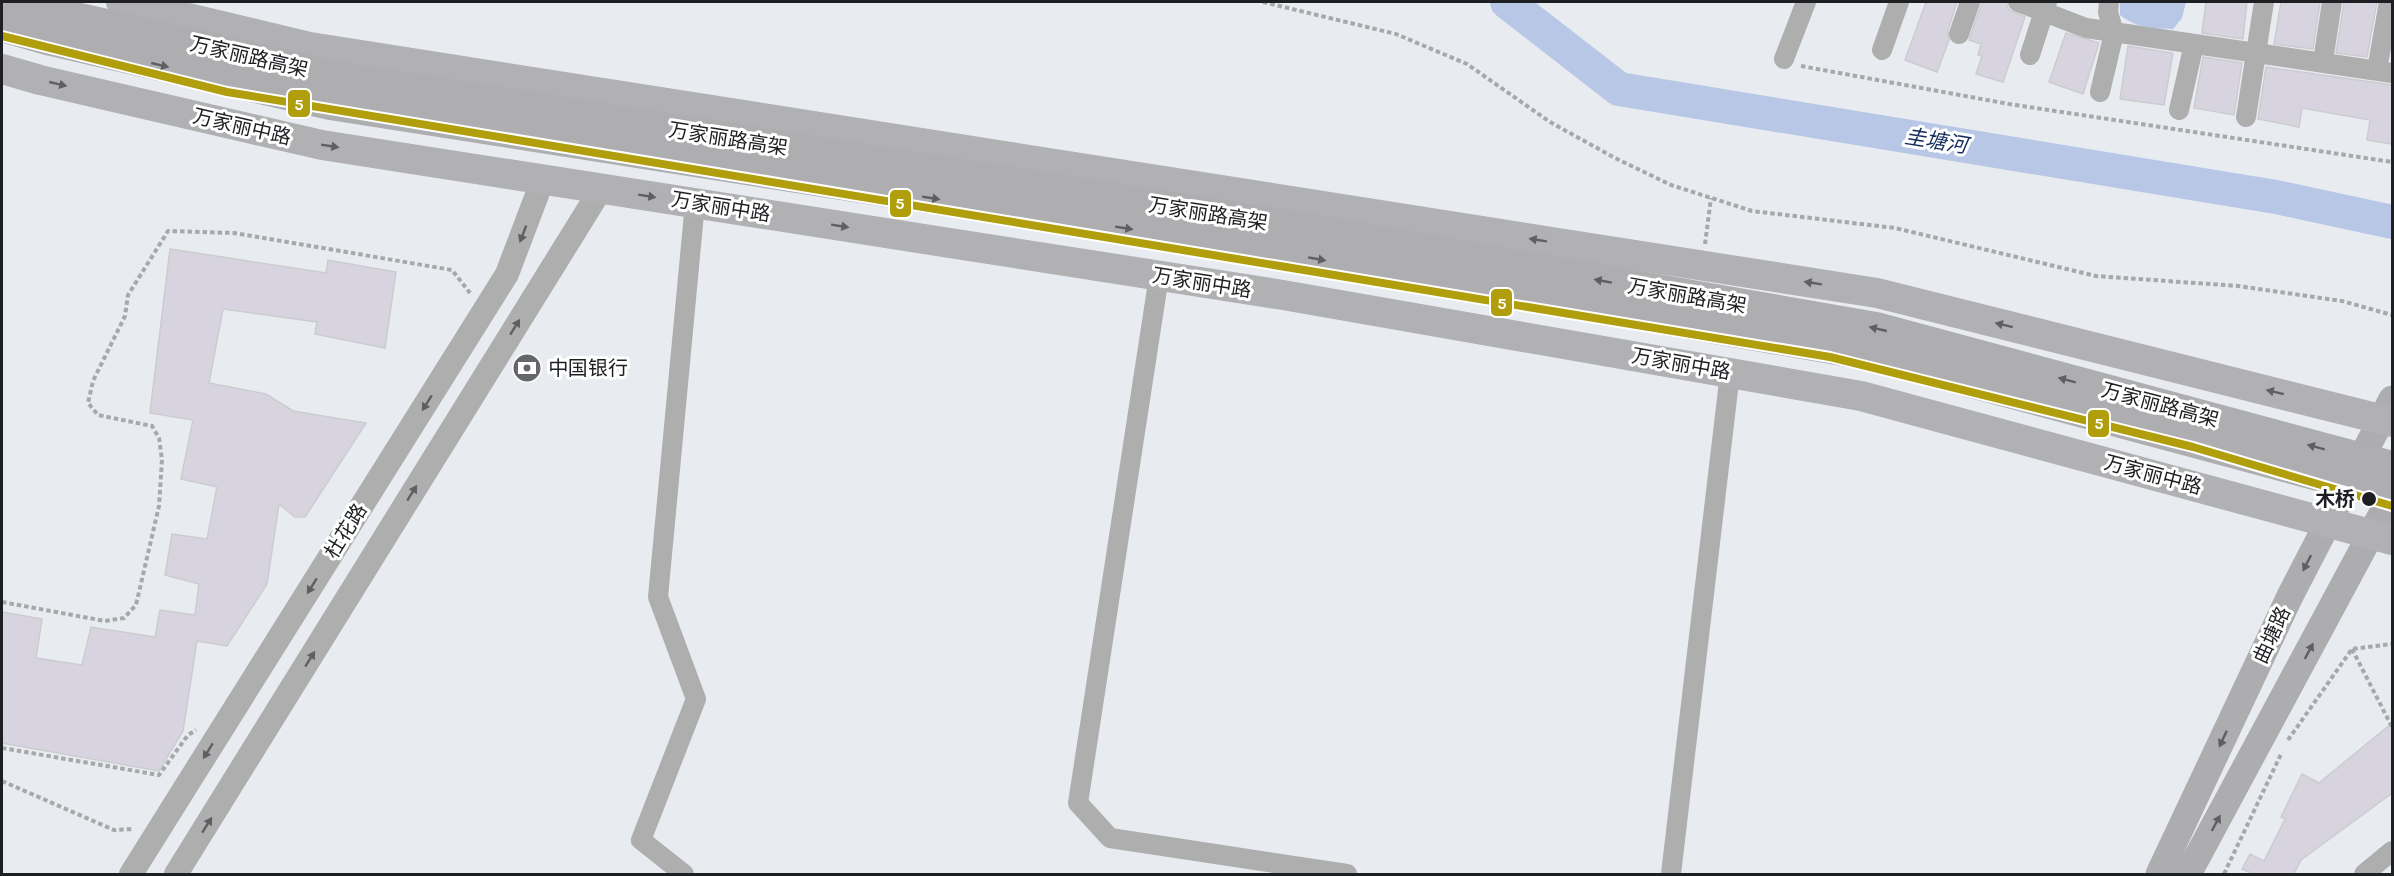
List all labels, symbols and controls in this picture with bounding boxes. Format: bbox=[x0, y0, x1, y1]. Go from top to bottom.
street label: 万家丽路高架 bbox=[188, 32, 310, 82]
one-way arrow bbox=[151, 61, 170, 70]
one-way arrow bbox=[49, 80, 67, 90]
line badge: 5 bbox=[287, 89, 311, 118]
text: 5 bbox=[294, 95, 304, 114]
street label: 万家丽中路 bbox=[191, 105, 293, 149]
street label: 万家丽路高架 bbox=[667, 118, 789, 160]
water label: 圭塘河 bbox=[1903, 124, 1973, 158]
one-way arrow bbox=[321, 142, 340, 151]
street label: 万家丽中路 bbox=[670, 188, 772, 226]
line badge: 5 bbox=[889, 189, 912, 218]
one-way arrow bbox=[638, 191, 657, 200]
street label: 万家丽路高架 bbox=[1147, 193, 1269, 235]
text: 5 bbox=[895, 194, 905, 213]
one-way arrow bbox=[922, 194, 941, 203]
one-way arrow bbox=[830, 222, 849, 231]
one-way arrow bbox=[1115, 224, 1134, 233]
one-way arrow bbox=[517, 225, 527, 243]
one-way arrow bbox=[1528, 235, 1547, 244]
one-way arrow bbox=[1307, 255, 1326, 264]
street label: 万家丽中路 bbox=[1151, 264, 1253, 302]
street label: 万家丽路高架 bbox=[1626, 274, 1748, 318]
one-way arrow bbox=[1594, 276, 1613, 285]
one-way arrow bbox=[1804, 279, 1823, 288]
line badge: 5 bbox=[1490, 288, 1513, 317]
text: 5 bbox=[1497, 294, 1507, 313]
one-way arrow bbox=[509, 319, 520, 335]
one-way arrow bbox=[1995, 320, 2013, 329]
one-way arrow bbox=[1869, 324, 1887, 334]
street label: 万家丽中路 bbox=[1630, 344, 1732, 384]
bank icon: 中国银行 bbox=[511, 352, 543, 384]
place label: 中国银行 bbox=[548, 357, 628, 380]
one-way arrow bbox=[2057, 374, 2076, 384]
street label: 万家丽路高架 bbox=[2099, 378, 2221, 432]
one-way arrow bbox=[2265, 387, 2284, 397]
one-way arrow bbox=[421, 395, 432, 411]
line badge: 5 bbox=[2087, 409, 2110, 438]
text: 5 bbox=[2094, 414, 2104, 433]
one-way arrow bbox=[2307, 441, 2325, 451]
street label: 万家丽中路 bbox=[2102, 451, 2204, 499]
one-way arrow bbox=[407, 485, 418, 501]
place label: 木桥 bbox=[2315, 488, 2355, 511]
marker: 木桥 bbox=[2360, 490, 2378, 508]
street label: 杜花路 bbox=[320, 499, 372, 563]
one-way arrow bbox=[2303, 554, 2313, 572]
one-way arrow bbox=[306, 578, 317, 594]
street label: 曲塘路 bbox=[2249, 603, 2295, 667]
one-way arrow bbox=[2304, 643, 2314, 660]
one-way arrow bbox=[304, 651, 315, 667]
one-way arrow bbox=[2219, 730, 2228, 747]
one-way arrow bbox=[203, 743, 214, 759]
one-way arrow bbox=[2211, 814, 2221, 831]
one-way arrow bbox=[201, 817, 212, 833]

